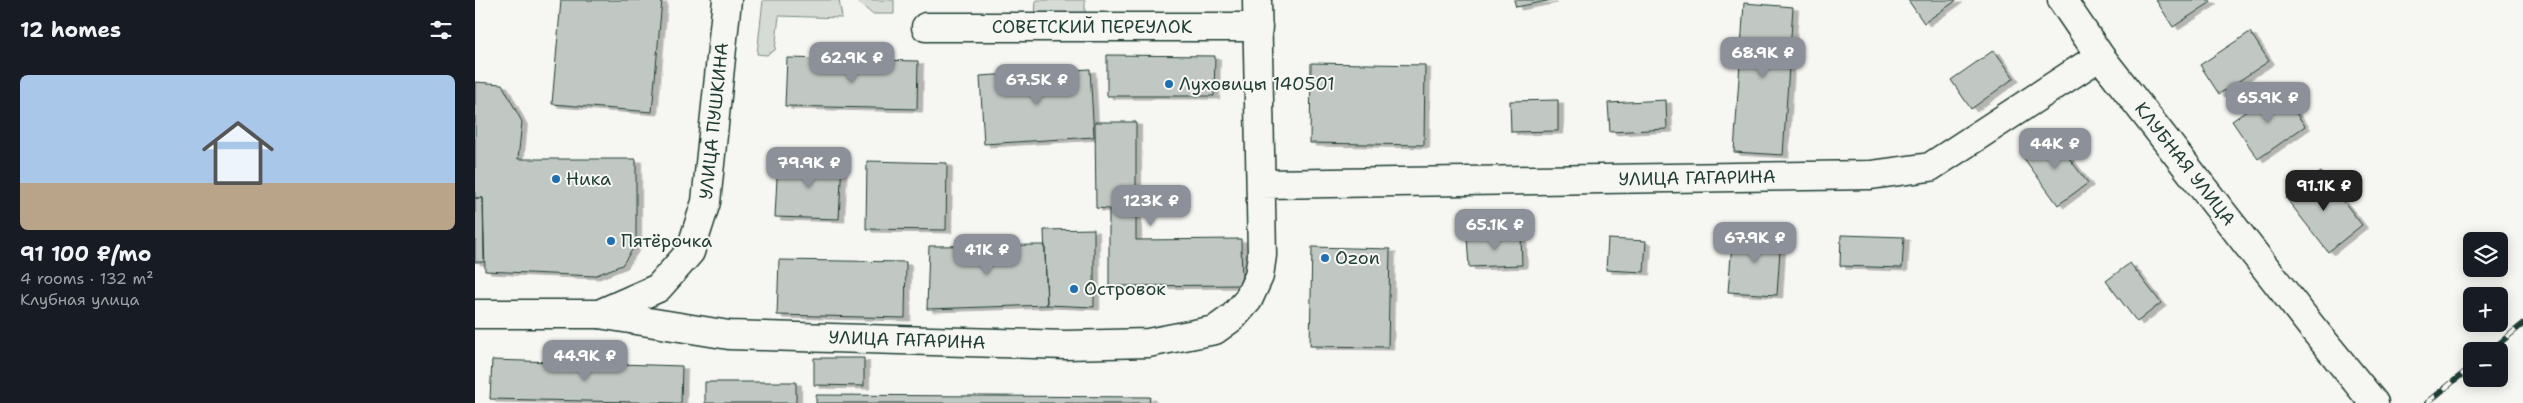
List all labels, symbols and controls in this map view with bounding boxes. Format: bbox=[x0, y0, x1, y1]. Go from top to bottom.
street label: СОВЕТСКИЙ ПЕРЕУЛОК bbox=[992, 15, 1193, 39]
text: 12 homes bbox=[20, 16, 121, 44]
icon: filters bbox=[427, 16, 455, 44]
pin: 68.9K ₽ bbox=[1717, 36, 1809, 79]
street label: УЛИЦА ПУШКИНА bbox=[694, 41, 734, 201]
pin: 62.9K ₽ bbox=[806, 42, 898, 84]
text: 68.9K ₽ bbox=[1731, 42, 1795, 63]
text: 62.9K ₽ bbox=[820, 47, 884, 68]
pin: 67.5K ₽ bbox=[991, 64, 1083, 106]
text: 67.5K ₽ bbox=[1006, 69, 1068, 90]
place label: Луховицы 140501 bbox=[1179, 72, 1335, 96]
marker: Луховицы 140501 bbox=[1163, 78, 1175, 90]
pin: 65.9K ₽ bbox=[2222, 82, 2314, 124]
text: 65.9K ₽ bbox=[2237, 87, 2299, 108]
street label: КЛУБНАЯ УЛИЦА bbox=[2129, 97, 2241, 231]
icon: home bbox=[193, 108, 283, 198]
pin: 44K ₽ bbox=[2020, 128, 2090, 170]
text: 44K ₽ bbox=[2030, 133, 2080, 154]
pin: 79.9K ₽ bbox=[763, 146, 855, 189]
text: 79.9K ₽ bbox=[777, 152, 841, 173]
street label: УЛИЦА ГАГАРИНА bbox=[1618, 165, 1776, 191]
place label: Ника bbox=[566, 167, 611, 191]
pin: 91.1K ₽ bbox=[2278, 170, 2370, 212]
marker: Ника bbox=[550, 173, 562, 185]
text: 91.1K ₽ bbox=[2296, 175, 2352, 196]
pin: 123K ₽ bbox=[1110, 184, 1192, 227]
text: 123K ₽ bbox=[1123, 190, 1179, 211]
pin: 65.1K ₽ bbox=[1449, 208, 1541, 251]
text: 65.1K ₽ bbox=[1466, 214, 1524, 235]
pin: 67.9K ₽ bbox=[1709, 222, 1801, 264]
text: 67.9K ₽ bbox=[1724, 227, 1786, 248]
place label: Пятёрочка bbox=[621, 229, 712, 253]
map controls bbox=[2463, 232, 2508, 387]
button: layers bbox=[2463, 232, 2508, 277]
pin: 41K ₽ bbox=[952, 234, 1022, 276]
marker: Пятёрочка bbox=[605, 235, 617, 247]
text: 41K ₽ bbox=[964, 239, 1010, 260]
text: 91 100 ₽/mo bbox=[20, 240, 151, 268]
place label: Ozon bbox=[1335, 246, 1380, 270]
marker: Ozon bbox=[1319, 252, 1331, 264]
text: 4 rooms · 132 m² bbox=[20, 268, 154, 289]
place label: Островок bbox=[1084, 277, 1166, 301]
marker: Островок bbox=[1068, 283, 1080, 295]
button: + bbox=[2463, 287, 2508, 332]
text: Клубная улица bbox=[20, 289, 140, 310]
street label: УЛИЦА ГАГАРИНА bbox=[828, 325, 986, 355]
pin: 44.9K ₽ bbox=[539, 340, 631, 382]
button: − bbox=[2463, 342, 2508, 387]
text: 44.9K ₽ bbox=[554, 345, 616, 366]

